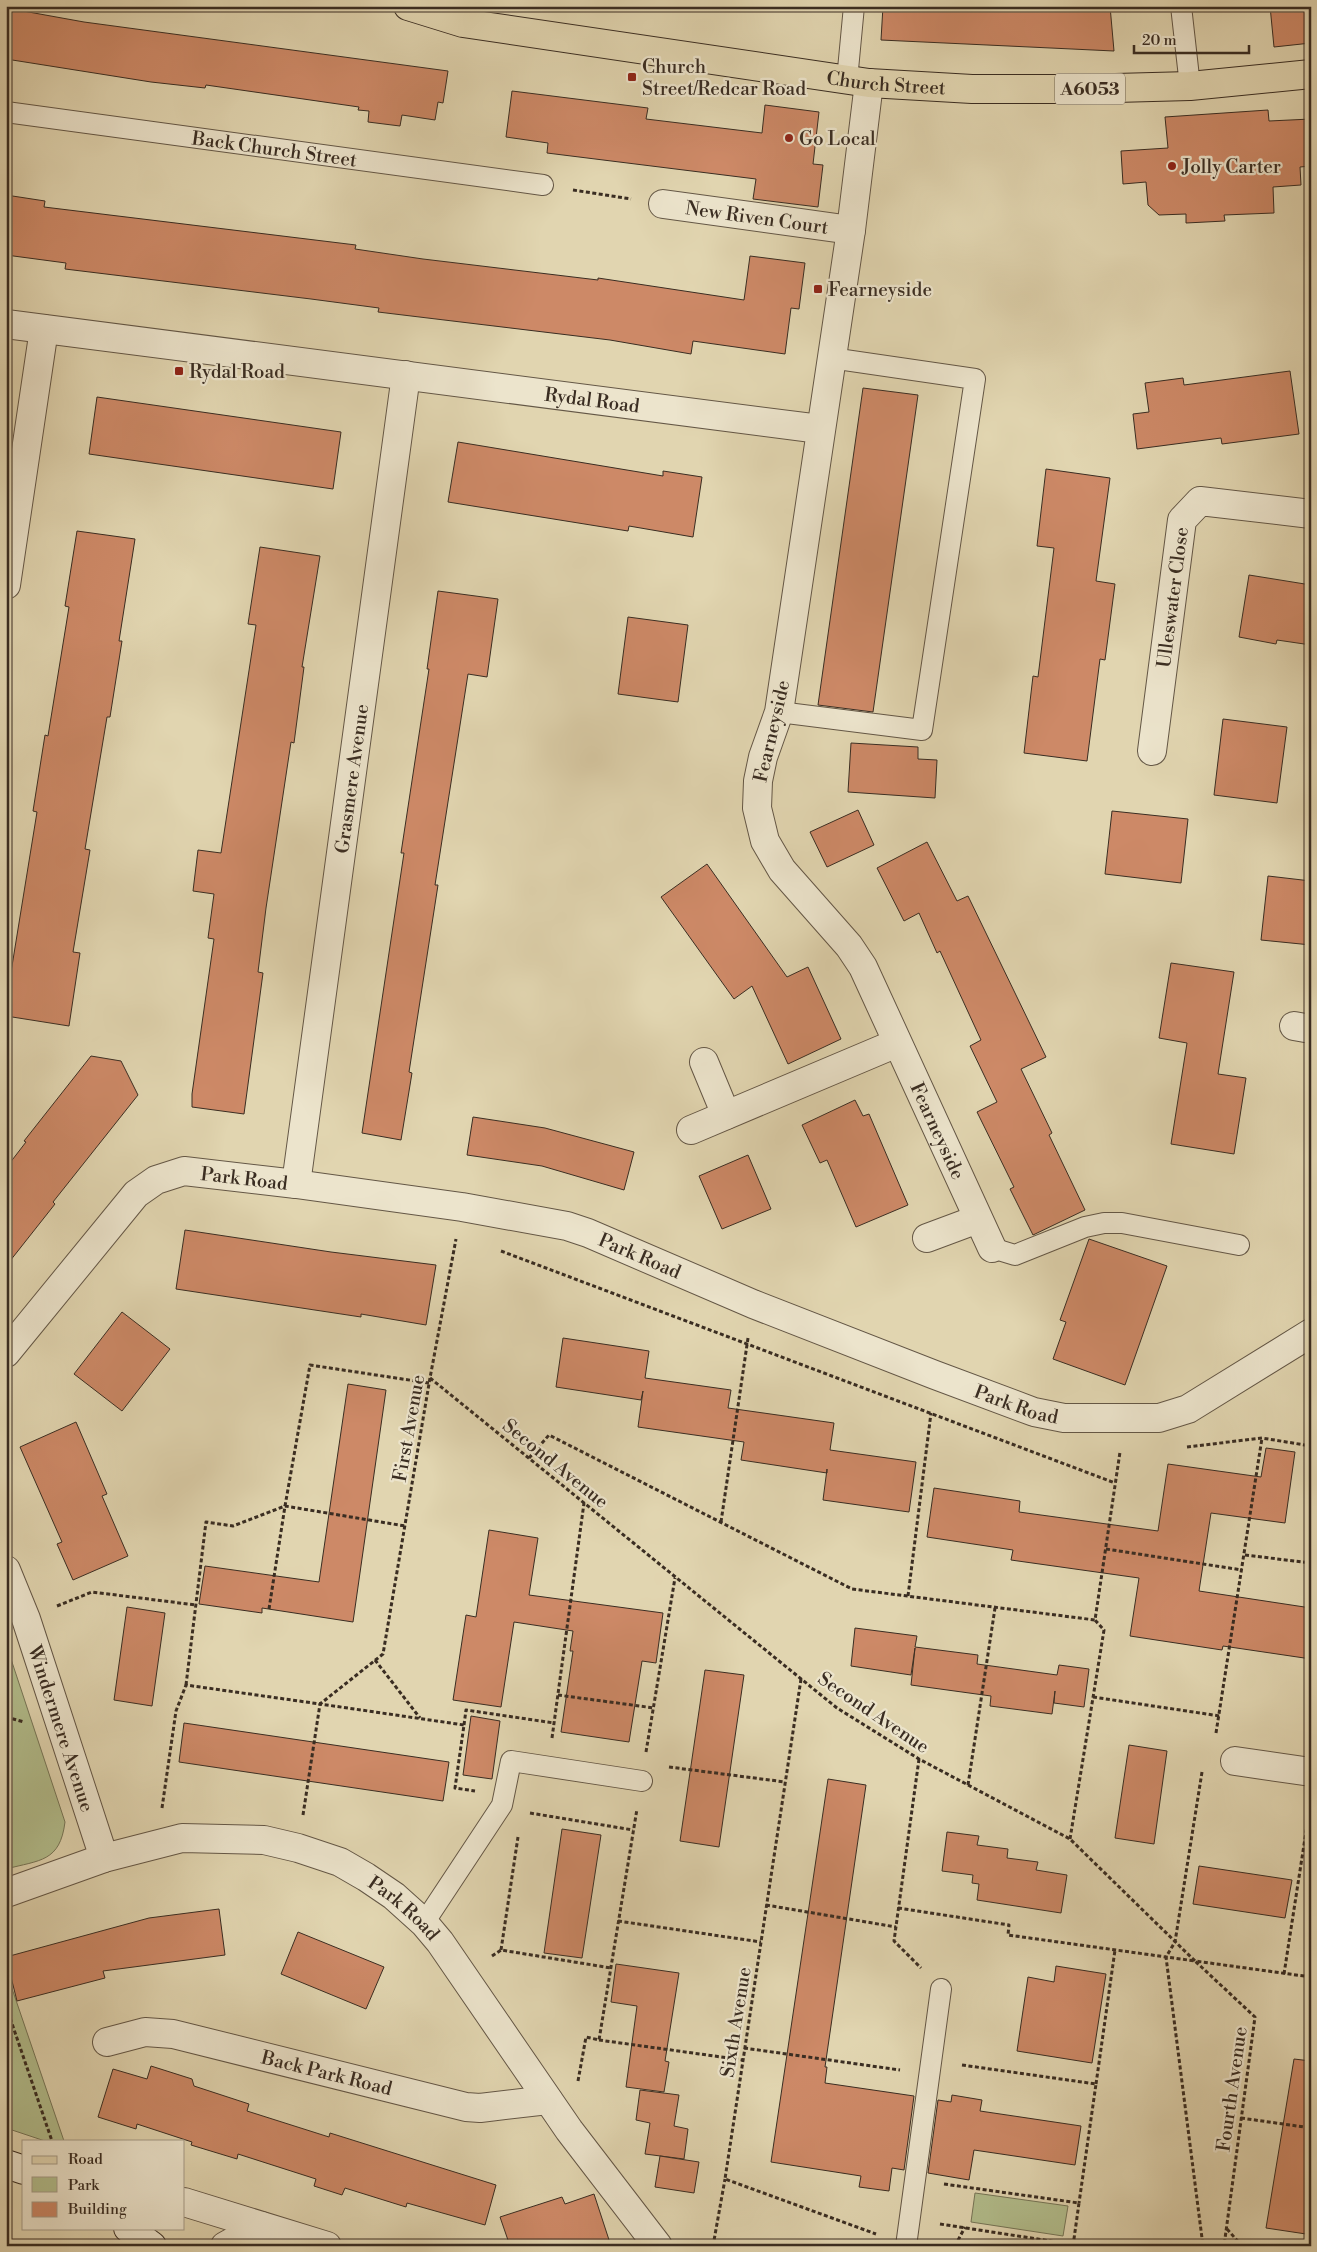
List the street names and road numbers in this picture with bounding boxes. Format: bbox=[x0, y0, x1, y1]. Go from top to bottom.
street label: Church Street bbox=[825, 66, 947, 100]
road number: A6053 bbox=[1055, 74, 1125, 105]
street label: Back Church Street bbox=[190, 126, 359, 173]
street label: New Riven Court bbox=[684, 196, 830, 240]
street label: Rydal Road bbox=[543, 383, 641, 419]
street label: Ulleswater Close bbox=[1152, 525, 1194, 669]
street label: Fearneyside bbox=[749, 678, 795, 785]
street label: Grasmere Avenue bbox=[330, 703, 374, 855]
street label: Fearneyside bbox=[905, 1079, 970, 1183]
street label: Park Road bbox=[199, 1162, 289, 1196]
street label: Park Road bbox=[595, 1228, 685, 1285]
street label: First Avenue bbox=[388, 1373, 430, 1484]
street label: Park Road bbox=[971, 1380, 1061, 1430]
street label: Second Avenue bbox=[498, 1414, 613, 1514]
street label: Windermere Avenue bbox=[22, 1641, 99, 1815]
street label: Second Avenue bbox=[813, 1667, 934, 1759]
street label: Park Road bbox=[363, 1871, 445, 1946]
street label: Sixth Avenue bbox=[715, 1965, 757, 2079]
street label: Fourth Avenue bbox=[1211, 2025, 1253, 2153]
street label: Back Park Road bbox=[258, 2045, 395, 2101]

